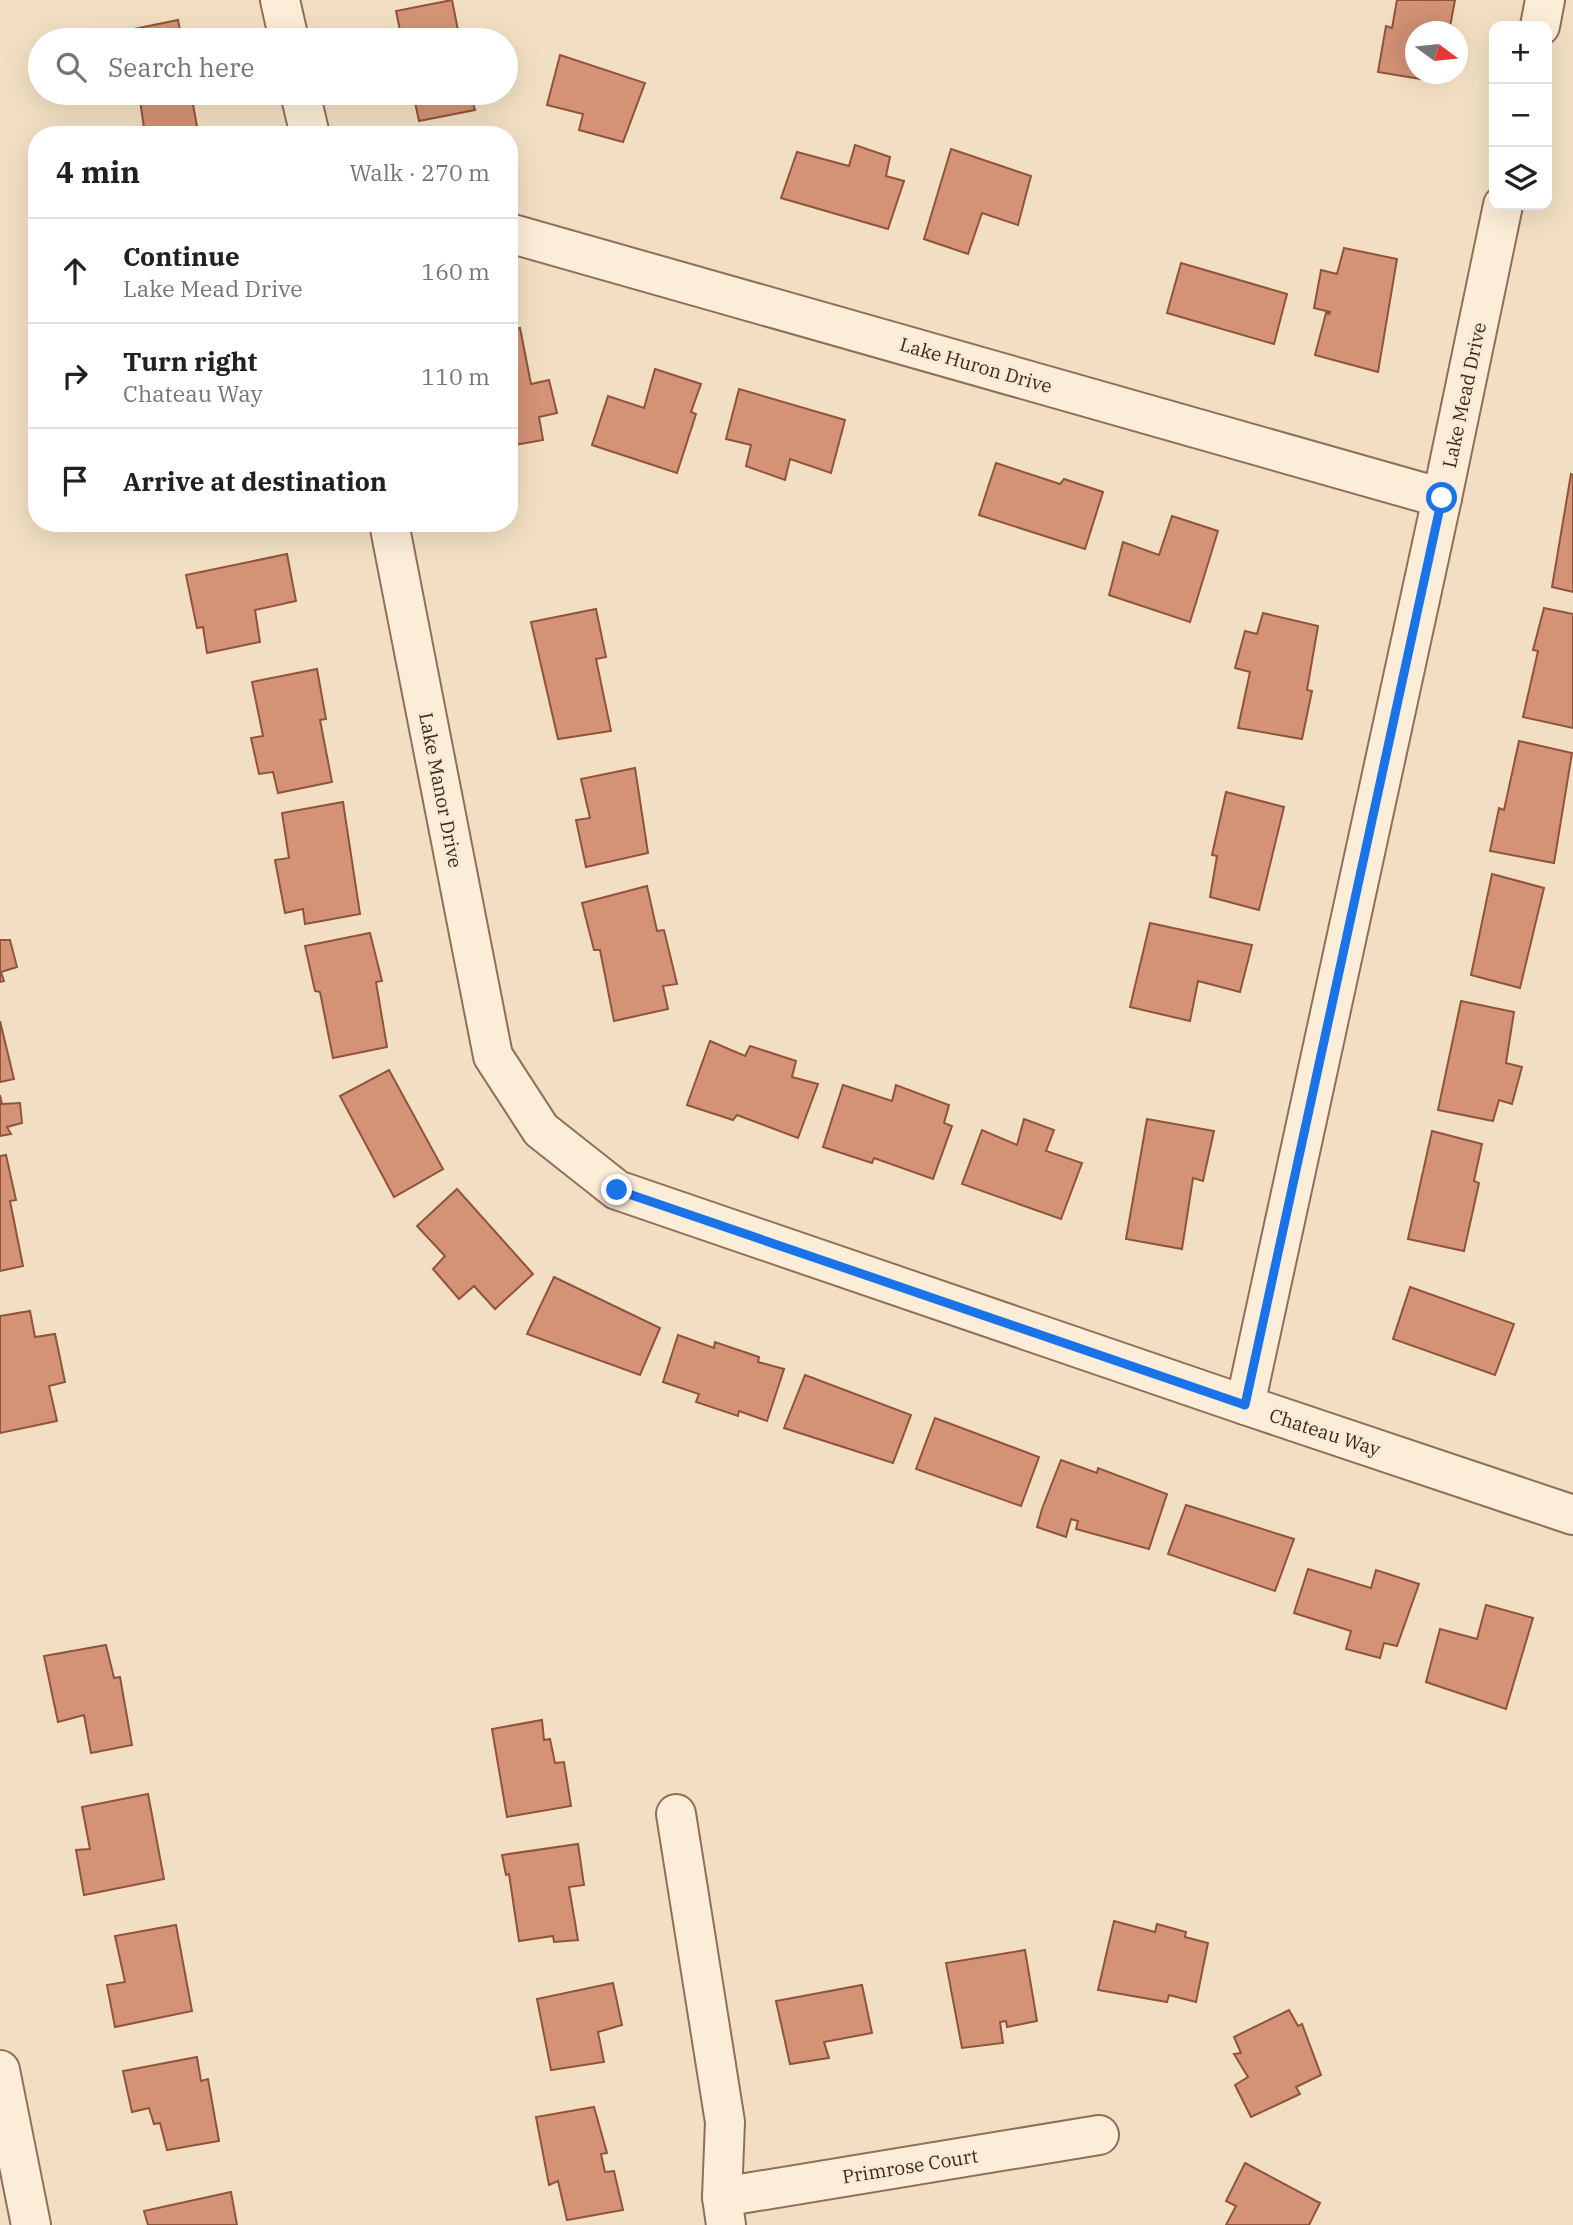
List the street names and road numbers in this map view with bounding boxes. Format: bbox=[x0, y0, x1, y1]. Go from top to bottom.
street label: Lake Mead Drive bbox=[1437, 320, 1491, 470]
street label: Lake Huron Drive bbox=[897, 332, 1055, 398]
street label: Lake Manor Drive bbox=[414, 710, 468, 870]
street label: Chateau Way bbox=[1266, 1403, 1384, 1462]
street label: Primrose Court bbox=[840, 2143, 980, 2189]

